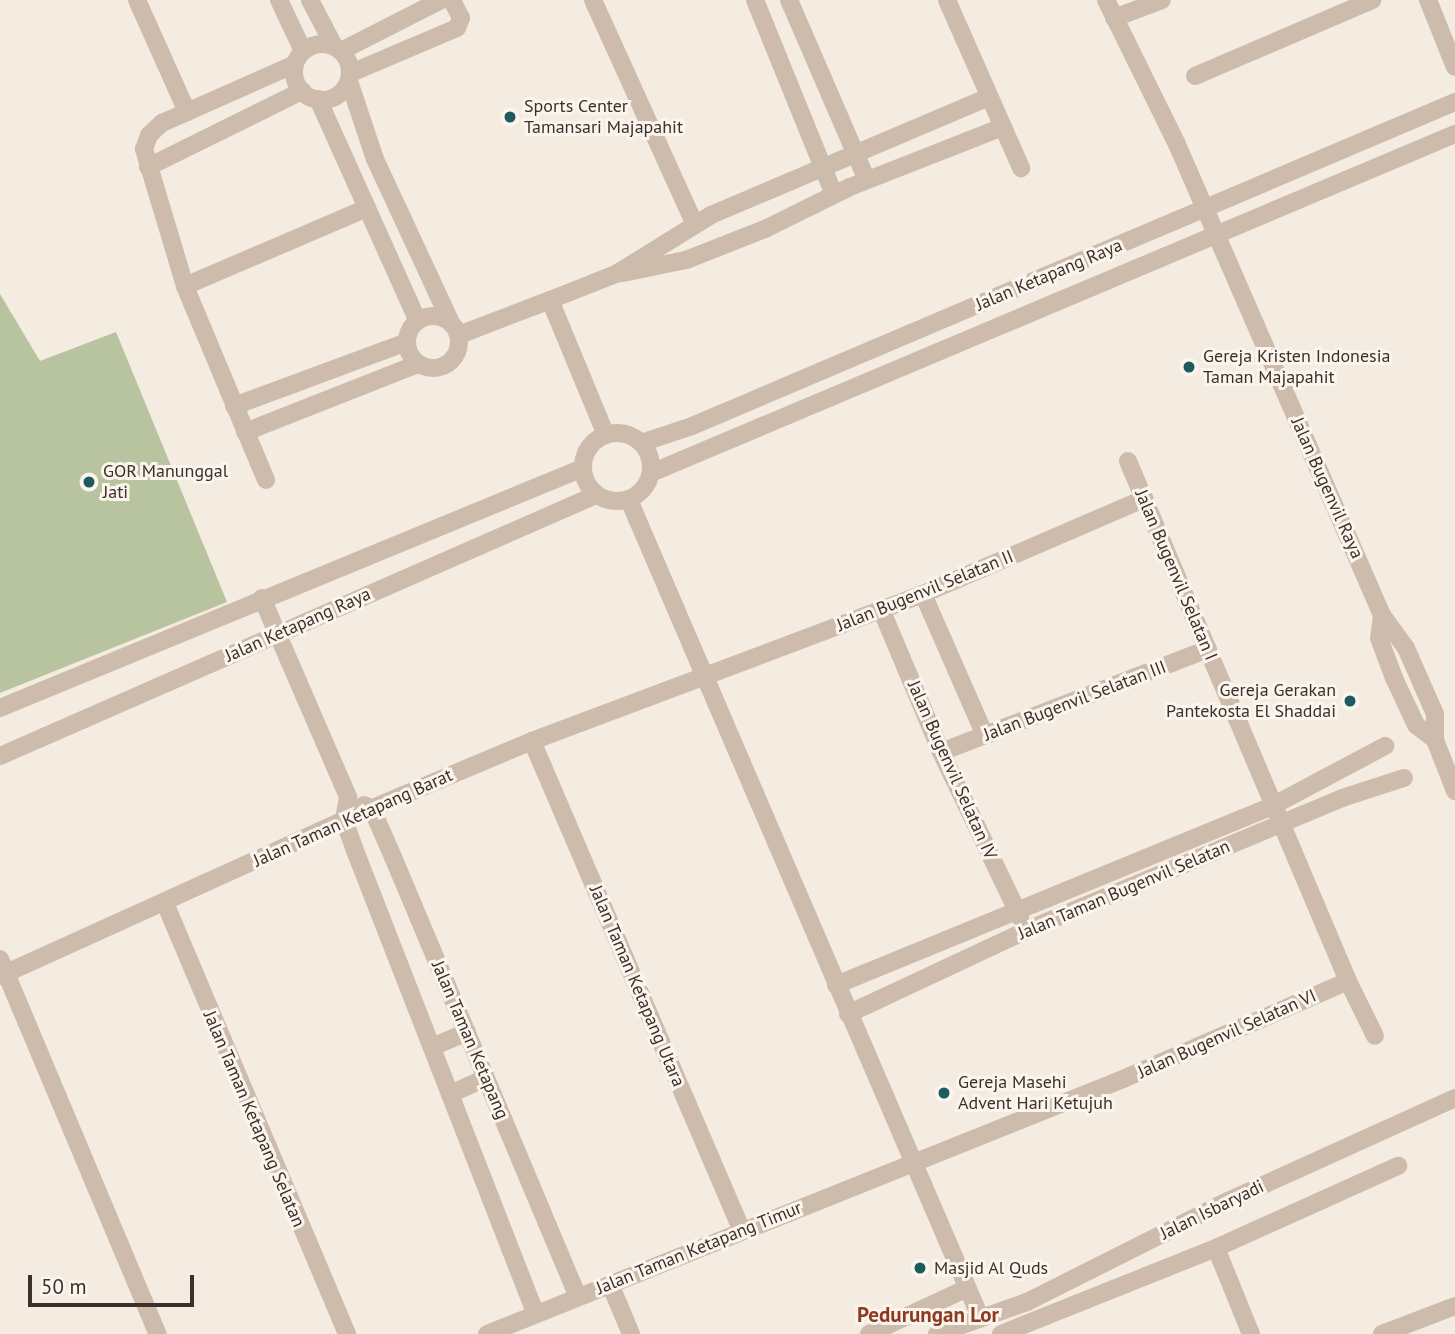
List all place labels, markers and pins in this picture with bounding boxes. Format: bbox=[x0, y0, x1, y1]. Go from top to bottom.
place label: Sports Center Tamansari Majapahit bbox=[524, 96, 683, 138]
marker: Sports Center Tamansari Majapahit bbox=[502, 109, 518, 125]
place label: Gereja Kristen Indonesia Taman Majapahit bbox=[1203, 346, 1390, 388]
marker: Gereja Kristen Indonesia Taman Majapahit bbox=[1181, 359, 1197, 375]
place label: GOR Manunggal Jati bbox=[103, 461, 228, 504]
marker: GOR Manunggal Jati bbox=[81, 474, 97, 490]
place label: Gereja Gerakan Pantekosta El Shaddai bbox=[1166, 680, 1336, 722]
marker: Gereja Gerakan Pantekosta El Shaddai bbox=[1342, 693, 1358, 709]
place label: Gereja Masehi Advent Hari Ketujuh bbox=[958, 1072, 1113, 1114]
marker: Gereja Masehi Advent Hari Ketujuh bbox=[936, 1085, 952, 1101]
place label: Masjid Al Quds bbox=[934, 1257, 1049, 1279]
marker: Masjid Al Quds bbox=[912, 1260, 928, 1276]

